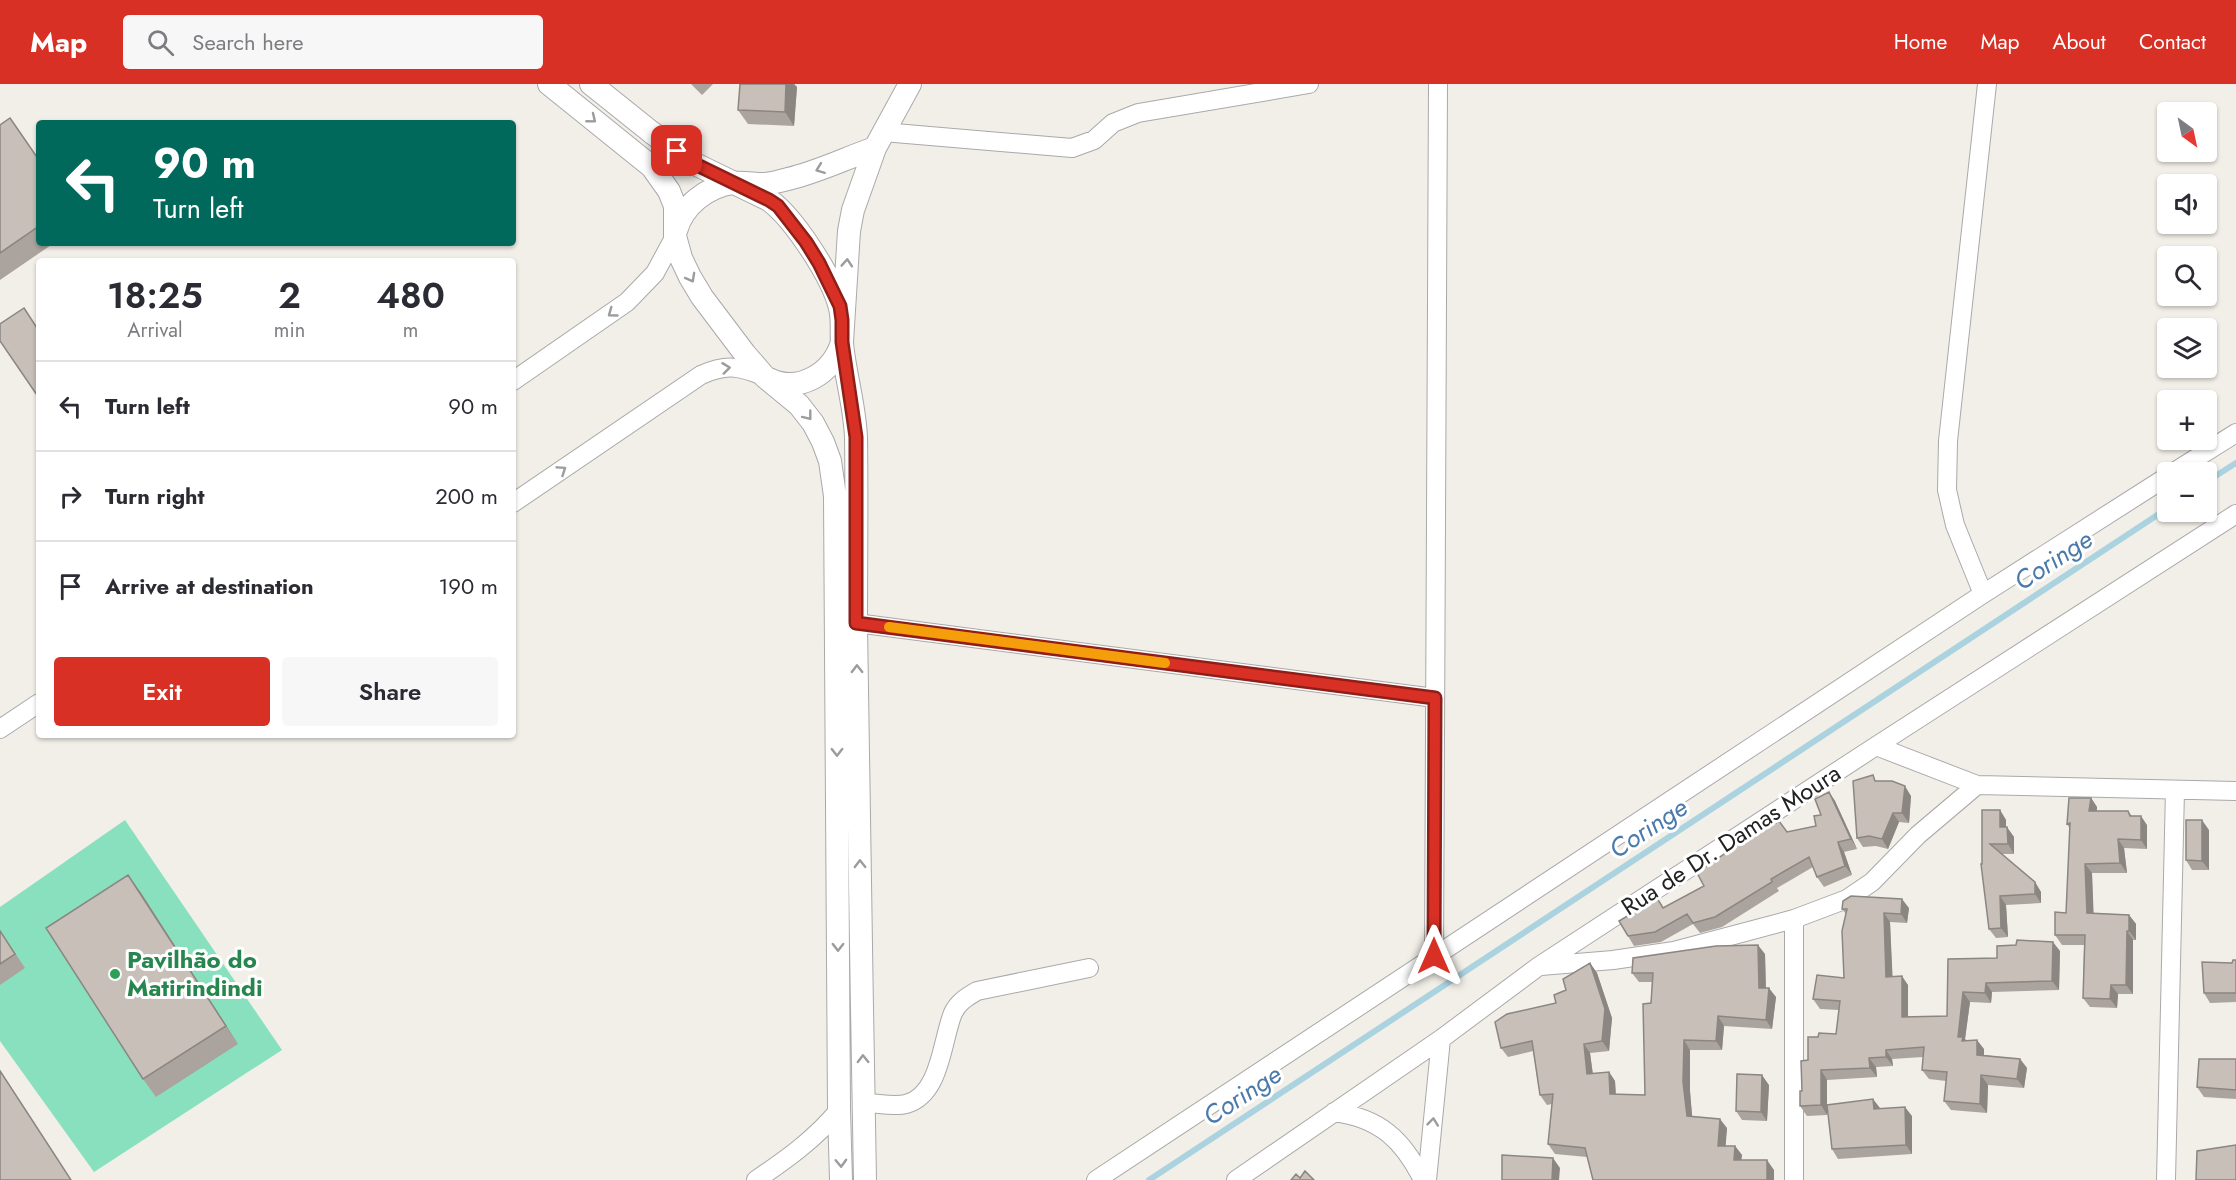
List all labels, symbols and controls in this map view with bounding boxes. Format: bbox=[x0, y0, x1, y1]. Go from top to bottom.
search box bbox=[123, 15, 543, 69]
text: Map bbox=[30, 22, 87, 63]
icon: search bbox=[144, 26, 177, 59]
text: Search here bbox=[192, 26, 304, 58]
text: Home bbox=[1894, 27, 1947, 57]
text: Map bbox=[1980, 27, 2020, 57]
text: About bbox=[2053, 27, 2106, 57]
text: Contact bbox=[2139, 27, 2206, 57]
north arrow bbox=[2157, 102, 2217, 162]
map controls bbox=[2157, 102, 2217, 522]
one-way arrow bbox=[585, 111, 596, 122]
pin bbox=[651, 125, 702, 176]
text: 90 m bbox=[153, 133, 256, 194]
icon: arrive bbox=[660, 134, 693, 167]
icon: left bbox=[54, 144, 132, 222]
one-way arrow bbox=[815, 162, 826, 174]
button: sound bbox=[2157, 174, 2217, 234]
text: Turn left bbox=[153, 189, 243, 228]
button: search bbox=[2157, 246, 2217, 306]
one-way arrow bbox=[840, 258, 853, 267]
text: 18:25 bbox=[107, 269, 203, 321]
text: 2 bbox=[278, 269, 301, 321]
text: 480 bbox=[376, 269, 445, 321]
one-way arrow bbox=[684, 272, 695, 282]
one-way arrow bbox=[608, 306, 619, 317]
text: Arrival bbox=[127, 316, 182, 345]
text: min bbox=[274, 316, 305, 345]
text: m bbox=[403, 316, 418, 345]
button: layers bbox=[2157, 318, 2217, 378]
one-way arrow bbox=[721, 362, 731, 375]
icon: left bbox=[54, 390, 87, 423]
text: Turn left bbox=[105, 390, 190, 422]
text: 90 m bbox=[448, 390, 498, 422]
button: + bbox=[2157, 390, 2217, 450]
one-way arrow bbox=[800, 409, 811, 420]
button: − bbox=[2157, 462, 2217, 522]
one-way arrow bbox=[555, 467, 566, 478]
icon: right bbox=[54, 480, 87, 513]
text: Turn right bbox=[105, 480, 205, 512]
text: 200 m bbox=[435, 480, 498, 512]
water label: Coringe bbox=[2006, 520, 2100, 600]
icon: arrive bbox=[54, 570, 87, 603]
text: Arrive at destination bbox=[105, 570, 314, 602]
text: 190 m bbox=[438, 570, 498, 602]
button: Exit bbox=[54, 657, 270, 726]
button: Share bbox=[282, 657, 498, 726]
one-way arrow bbox=[851, 664, 863, 673]
one-way arrow bbox=[831, 747, 843, 756]
street label: Rua de Dr. Damas Moura bbox=[1614, 755, 1847, 924]
water label: Coringe bbox=[1601, 788, 1695, 868]
one-way arrow bbox=[854, 859, 866, 868]
position arrow bbox=[1402, 924, 1466, 988]
place label: Pavilhão do Matirindindi bbox=[127, 942, 263, 1005]
one-way arrow bbox=[832, 942, 844, 951]
marker: Pavilhão do Matirindindi bbox=[108, 967, 122, 981]
one-way arrow bbox=[857, 1054, 869, 1063]
water label: Coringe bbox=[1195, 1055, 1289, 1135]
one-way arrow bbox=[1426, 1117, 1439, 1126]
one-way arrow bbox=[834, 1158, 847, 1167]

